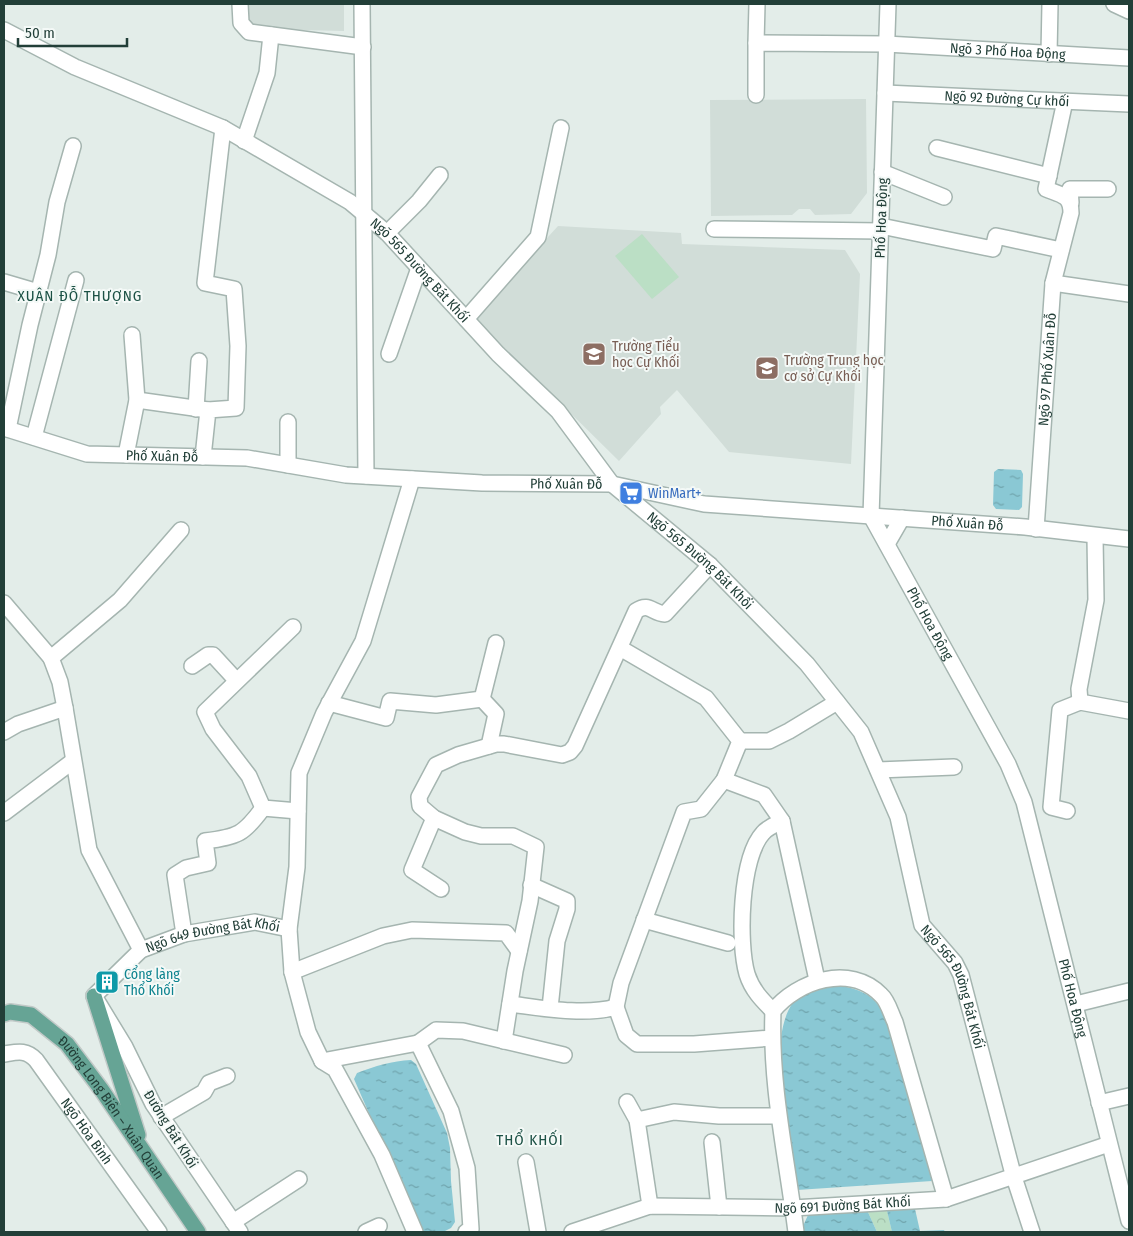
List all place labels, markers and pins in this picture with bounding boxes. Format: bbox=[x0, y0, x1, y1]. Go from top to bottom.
place label: Trường Tiểu học Cự Khối bbox=[612, 337, 680, 371]
school or university icon: Trường Tiểu học Cự Khối bbox=[581, 341, 607, 367]
place label: Trường Trung học cơ sở Cự Khối bbox=[784, 352, 883, 385]
school or university icon: Trường Trung học cơ sở Cự Khối bbox=[754, 355, 780, 381]
supermarket icon: WinMart+ bbox=[618, 480, 644, 506]
place label: WinMart+ bbox=[648, 485, 702, 502]
place label: Cổng làng Thổ Khối bbox=[124, 965, 180, 999]
building icon: Cổng làng Thổ Khối bbox=[94, 969, 120, 995]

